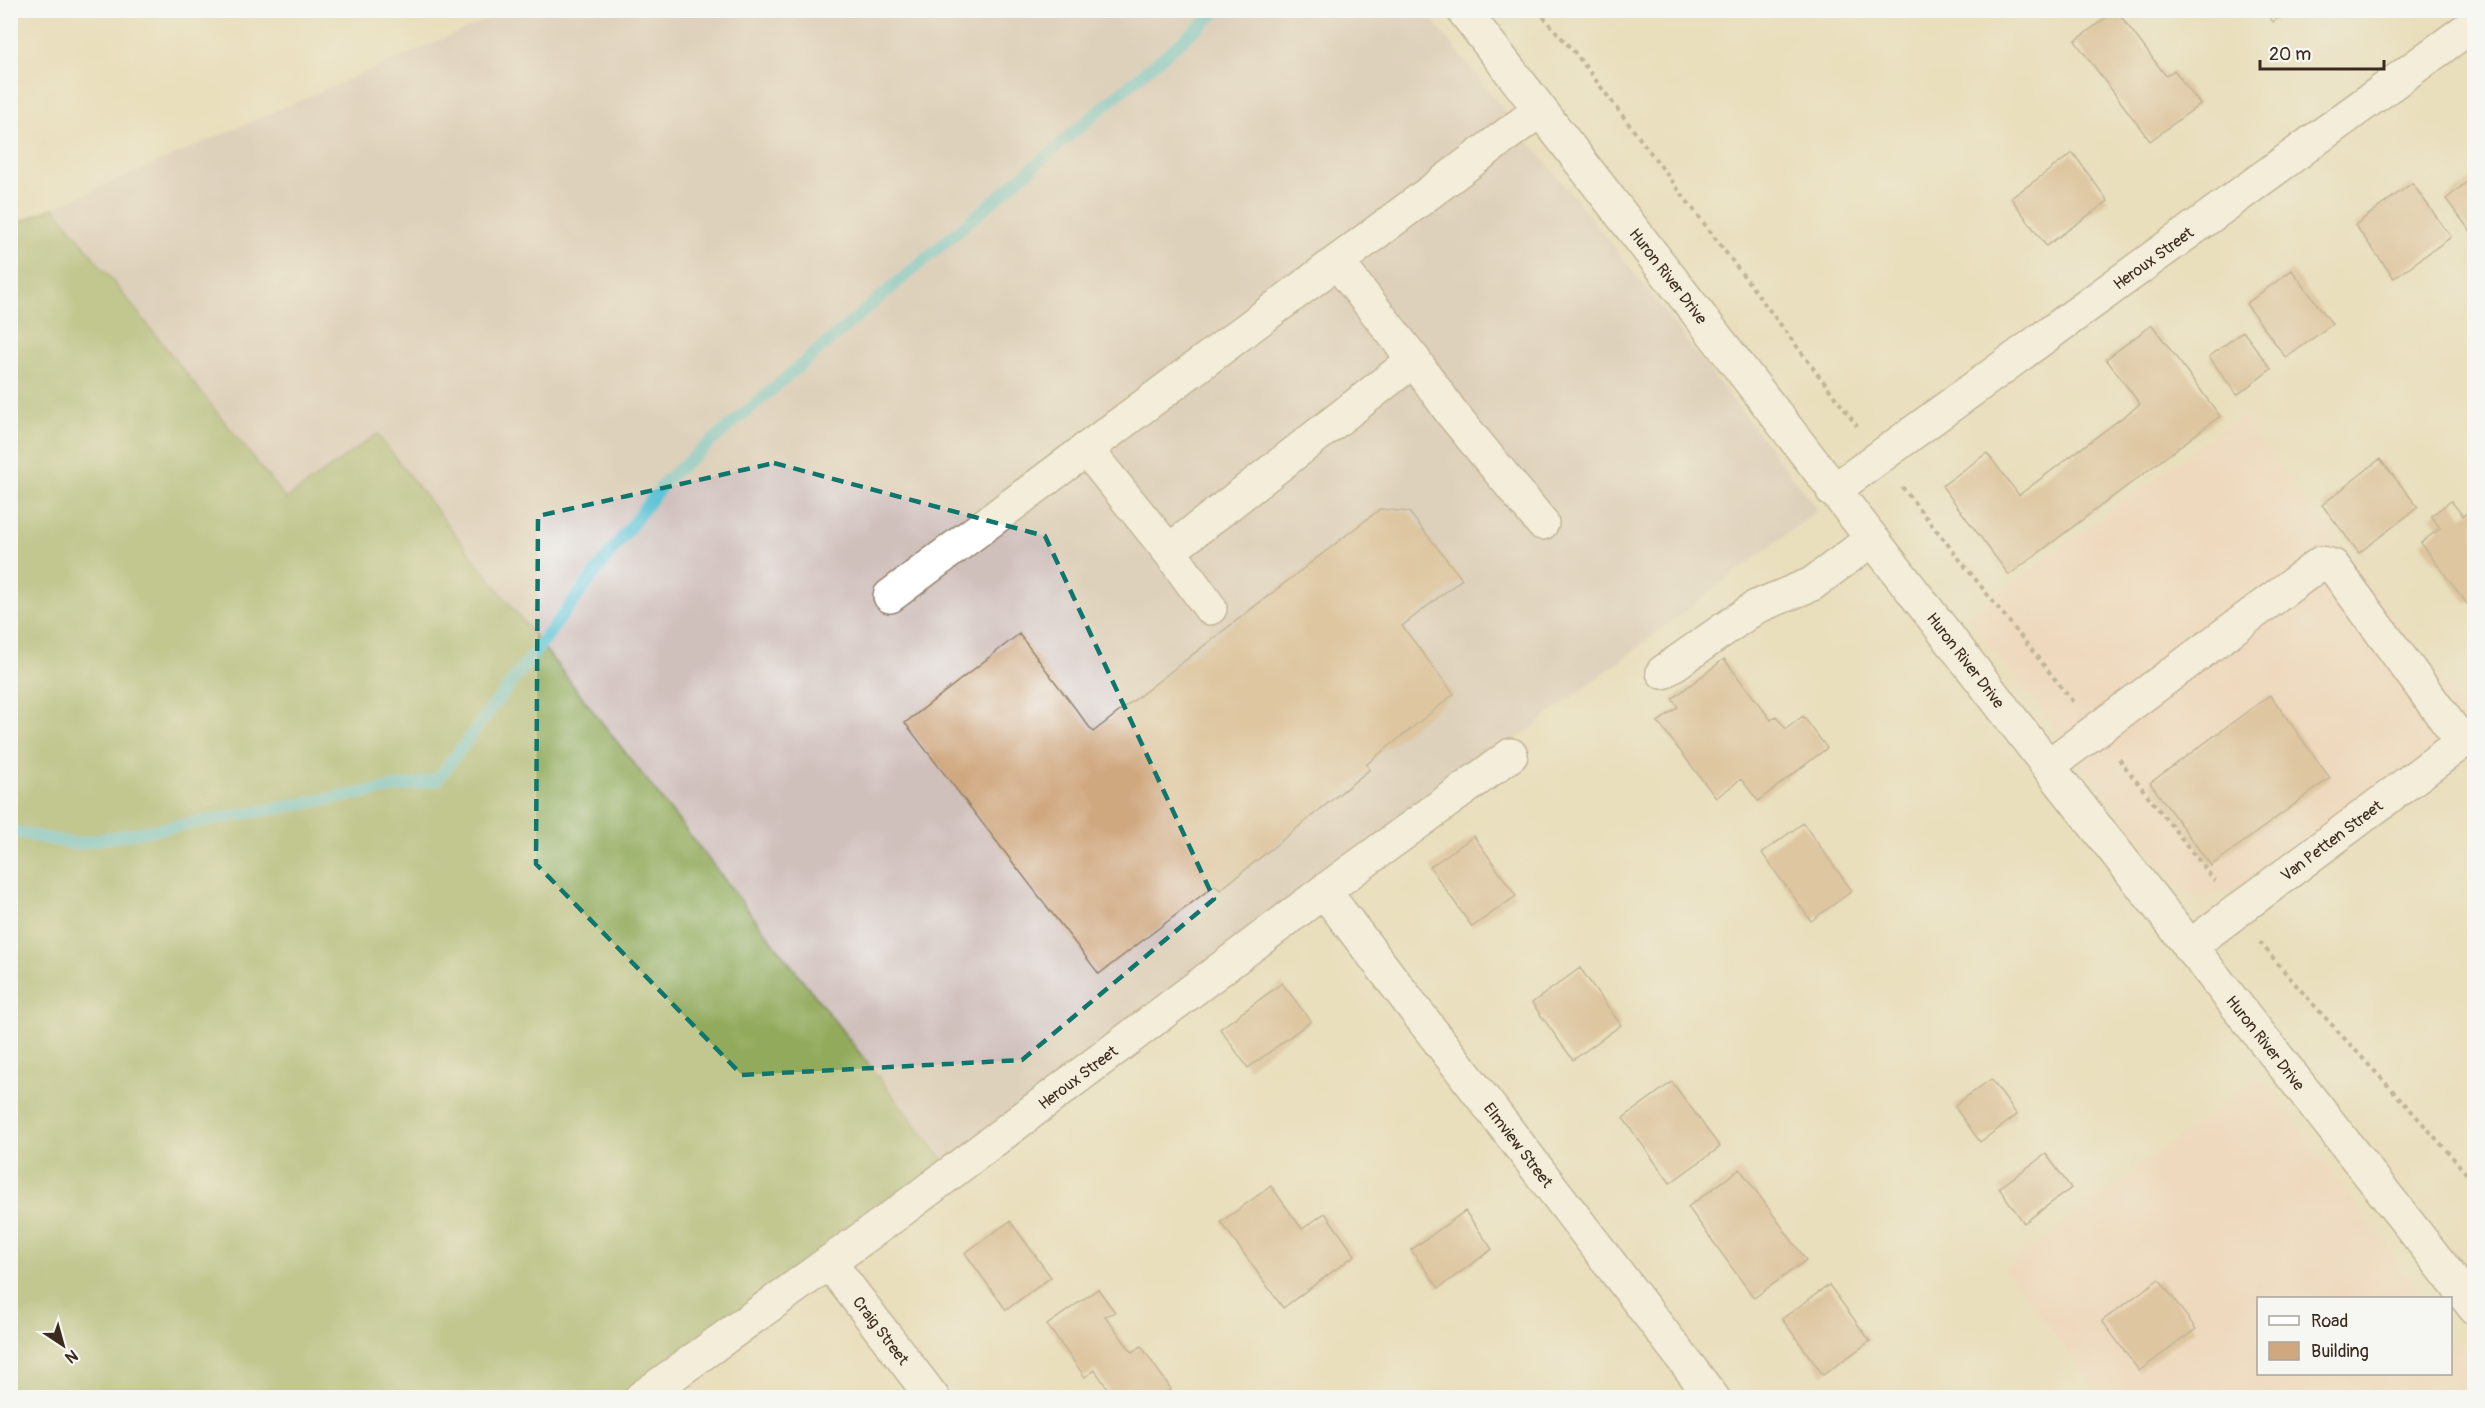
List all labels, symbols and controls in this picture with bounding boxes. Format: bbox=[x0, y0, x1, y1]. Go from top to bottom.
scale bar bbox=[2260, 33, 2384, 71]
text: 20 m bbox=[2269, 43, 2311, 66]
street label: Heroux Street bbox=[2110, 222, 2198, 294]
street label: Huron River Drive bbox=[1625, 224, 1711, 328]
street label: Huron River Drive bbox=[1922, 609, 2009, 713]
street label: Van Petten Street bbox=[2277, 796, 2387, 886]
street label: Huron River Drive bbox=[2221, 992, 2309, 1095]
street label: Heroux Street bbox=[1035, 1041, 1122, 1114]
street label: Elmview Street bbox=[1479, 1099, 1557, 1192]
street label: Craig Street bbox=[848, 1293, 913, 1370]
legend bbox=[2257, 1297, 2452, 1375]
text: Road bbox=[2311, 1310, 2348, 1333]
north arrow bbox=[33, 1315, 93, 1375]
text: Building bbox=[2311, 1340, 2369, 1363]
text: N bbox=[61, 1345, 81, 1368]

